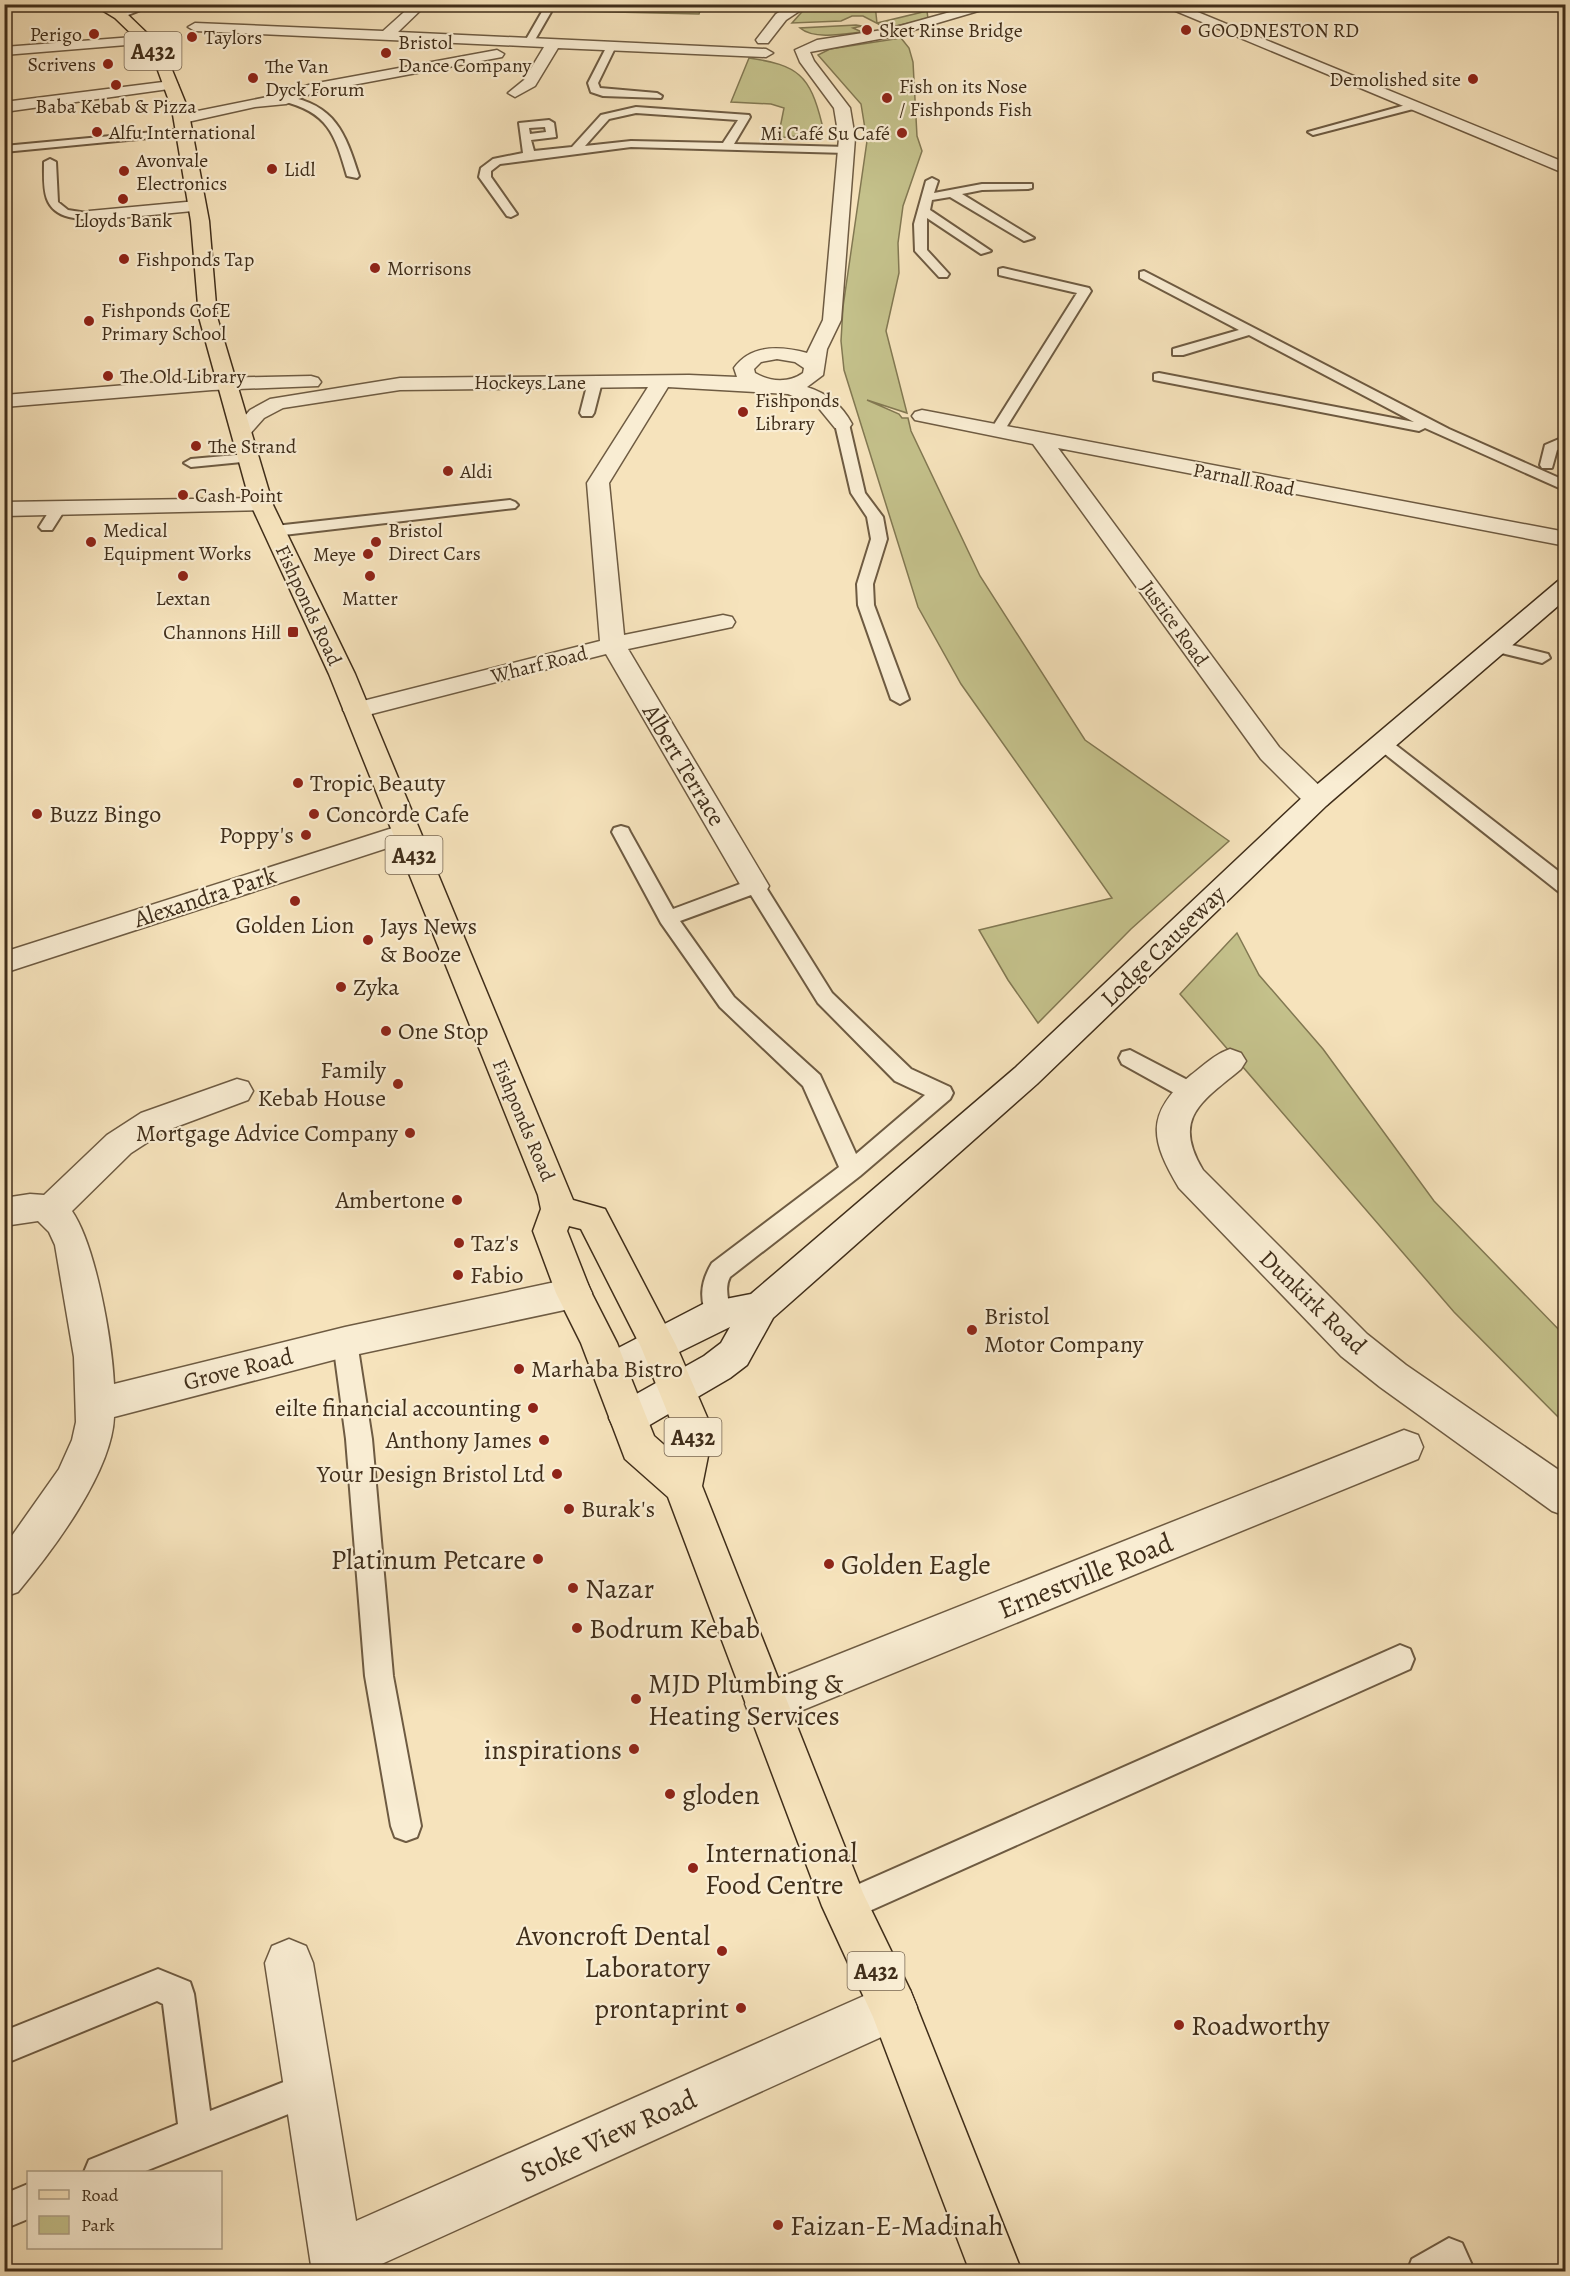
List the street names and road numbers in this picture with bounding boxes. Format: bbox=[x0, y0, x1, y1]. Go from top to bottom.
road number: A432 bbox=[124, 32, 182, 70]
street label: Hockeys Lane bbox=[474, 369, 586, 396]
street label: Parnall Road bbox=[1191, 456, 1297, 503]
street label: Fishponds Road bbox=[269, 541, 348, 670]
street label: Justice Road bbox=[1134, 575, 1215, 672]
street label: Wharf Road bbox=[487, 639, 590, 690]
street label: Albert Terrace bbox=[635, 697, 733, 832]
road number: A432 bbox=[386, 836, 442, 874]
street label: Alexandra Park bbox=[129, 859, 280, 935]
street label: Lodge Causeway bbox=[1094, 878, 1233, 1014]
street label: Fishponds Road bbox=[486, 1055, 561, 1186]
street label: Dunkirk Road bbox=[1252, 1243, 1374, 1361]
street label: Grove Road bbox=[180, 1340, 296, 1398]
road number: A432 bbox=[664, 1418, 722, 1456]
street label: Ernestville Road bbox=[992, 1523, 1179, 1628]
road number: A432 bbox=[848, 1952, 904, 1990]
street label: Stoke View Road bbox=[514, 2080, 704, 2192]

